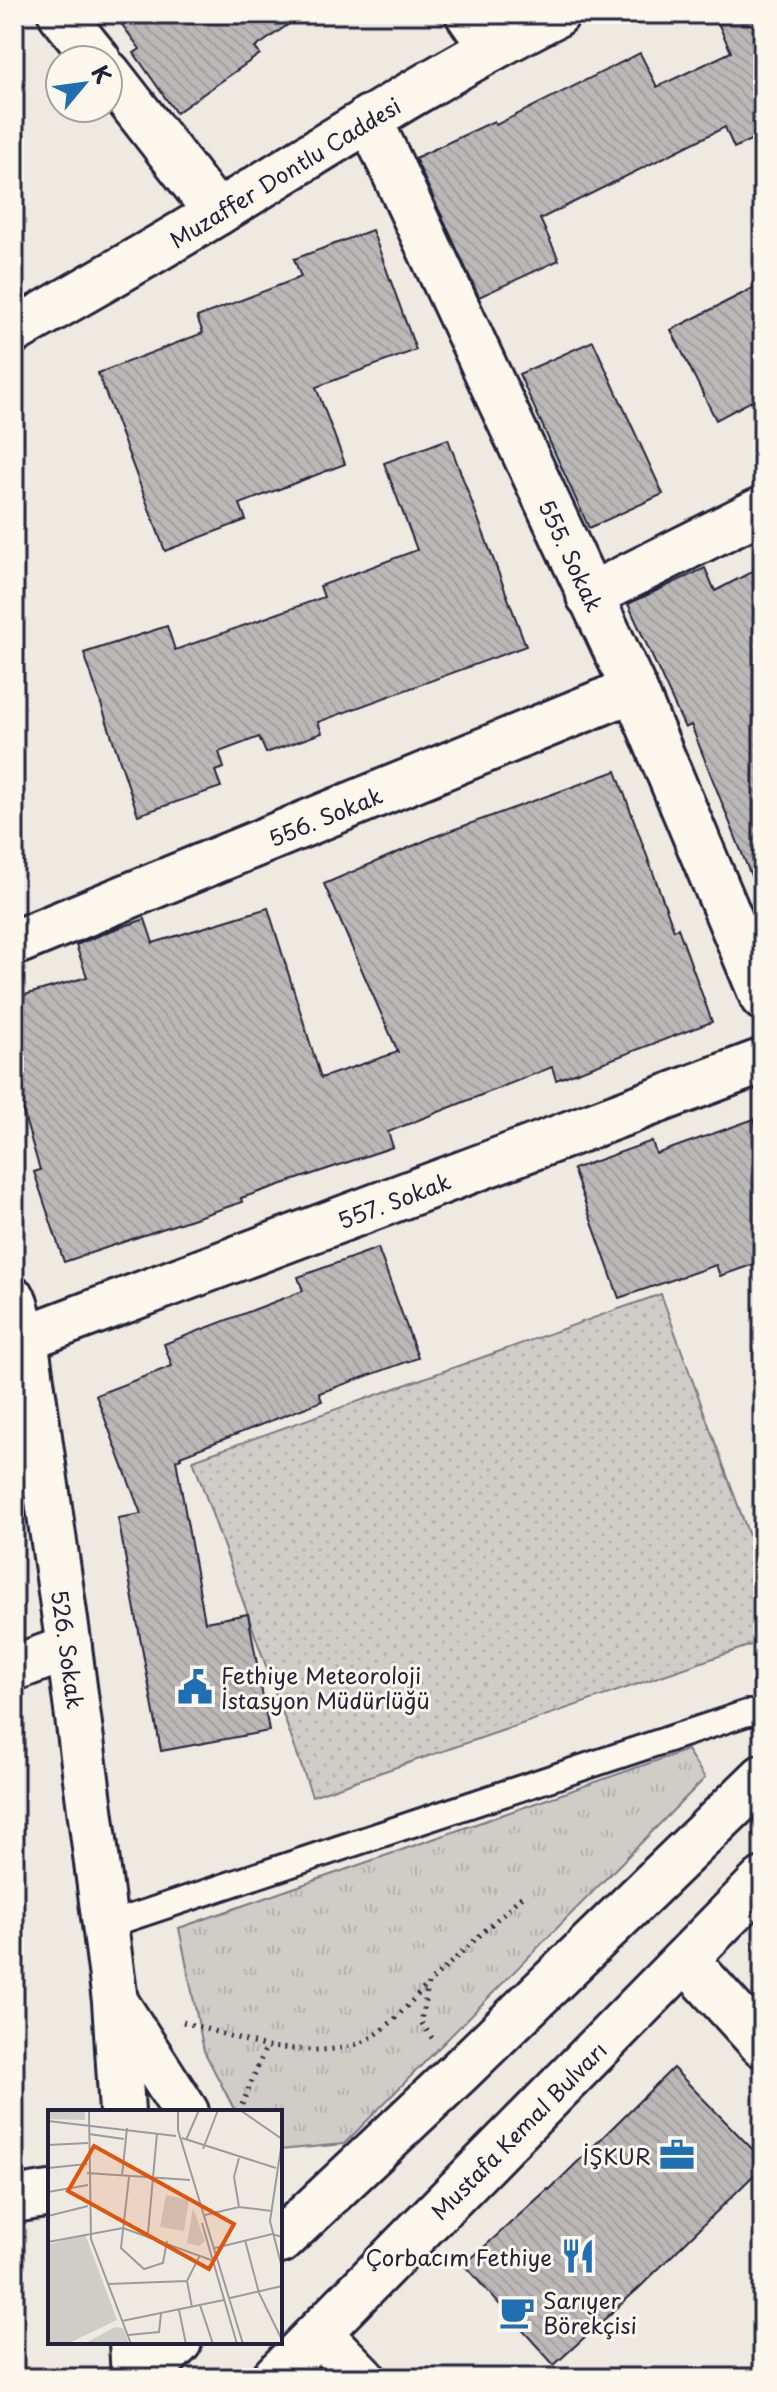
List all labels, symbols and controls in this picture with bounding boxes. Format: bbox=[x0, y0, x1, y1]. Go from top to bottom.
north arrow bbox=[44, 44, 124, 124]
text: K bbox=[84, 59, 121, 89]
street label: Muzaffer Dontlu Caddesi bbox=[163, 88, 406, 255]
street label: 555. Sokak bbox=[532, 494, 612, 617]
street label: 556. Sokak bbox=[263, 777, 387, 854]
street label: 557. Sokak bbox=[333, 1163, 455, 1236]
street label: 526. Sokak bbox=[44, 1588, 93, 1711]
place label: Fethiye Meteoroloji İstasyon Müdürlüğü bbox=[221, 1658, 430, 1716]
public building icon: Fethiye Meteoroloji İstasyon Müdürlüğü bbox=[176, 1668, 214, 1706]
street label: Mustafa Kemal Bulvarı bbox=[422, 2033, 613, 2226]
inset map bbox=[48, 2110, 282, 2344]
office icon: İŞKUR bbox=[658, 2136, 696, 2174]
place label: İŞKUR bbox=[583, 2139, 651, 2172]
restaurant icon: Çorbacım Fethiye bbox=[559, 2237, 597, 2275]
place label: Çorbacım Fethiye bbox=[365, 2240, 552, 2273]
place label: Sarıyer Börekçisi bbox=[543, 2283, 637, 2341]
cafe icon: Sarıyer Börekçisi bbox=[498, 2293, 536, 2331]

